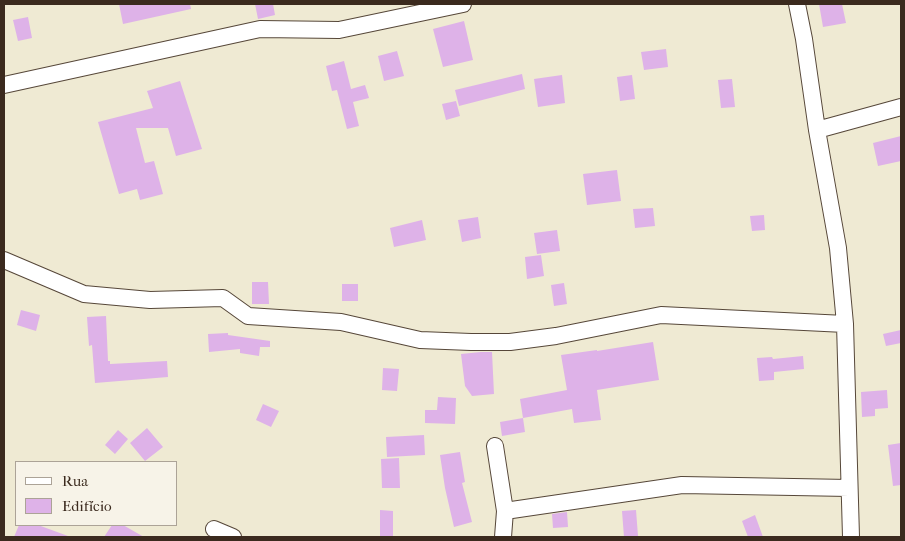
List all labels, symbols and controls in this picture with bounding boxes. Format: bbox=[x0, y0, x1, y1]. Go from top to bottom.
legend bbox=[15, 461, 178, 526]
text: Rua bbox=[62, 472, 88, 490]
text: Edifício bbox=[62, 497, 112, 515]

